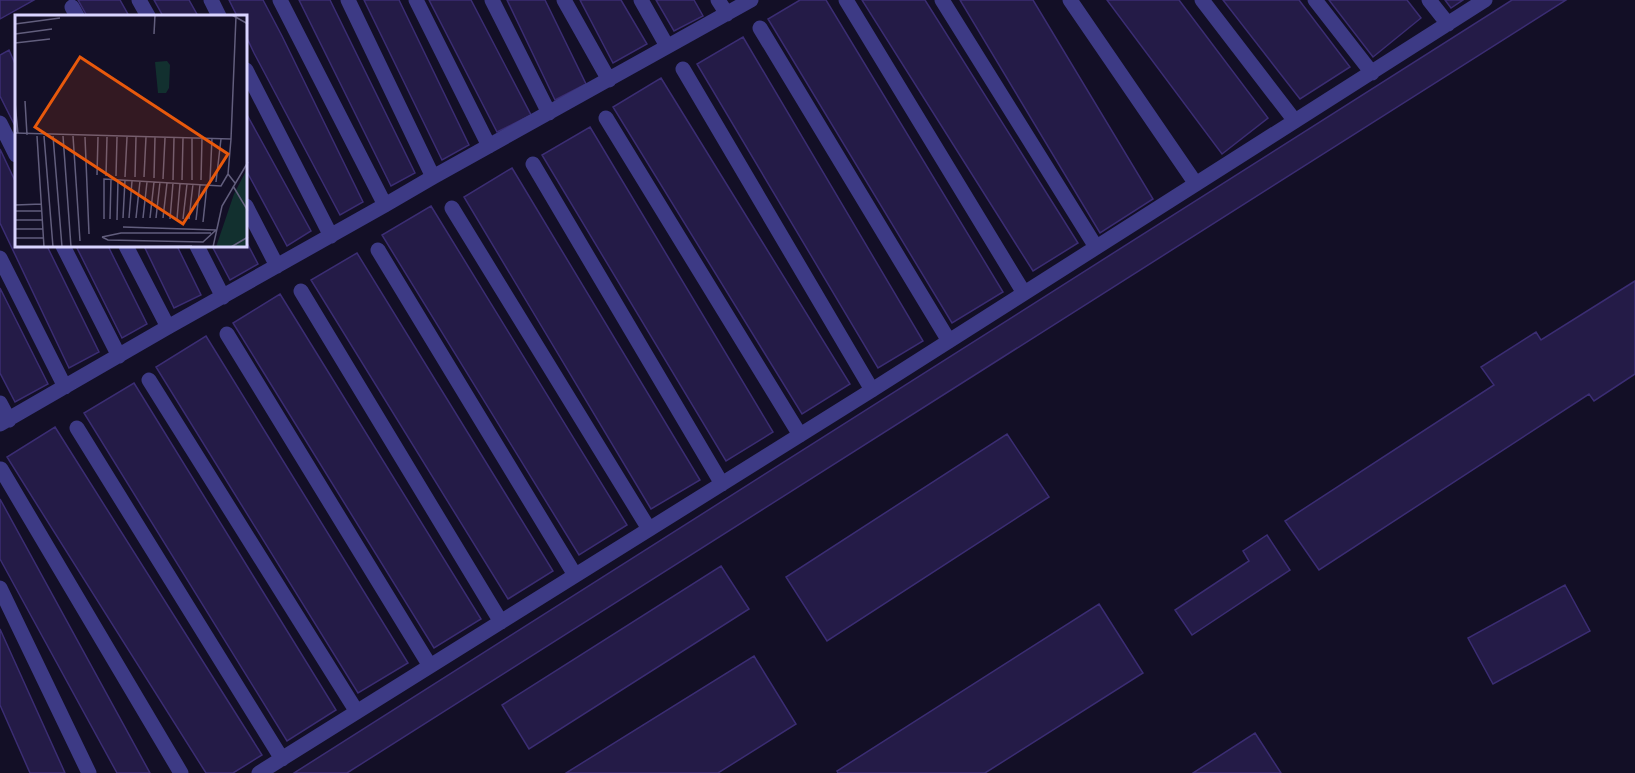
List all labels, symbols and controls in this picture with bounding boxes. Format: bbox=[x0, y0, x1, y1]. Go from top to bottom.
inset map bbox=[15, 15, 248, 248]

